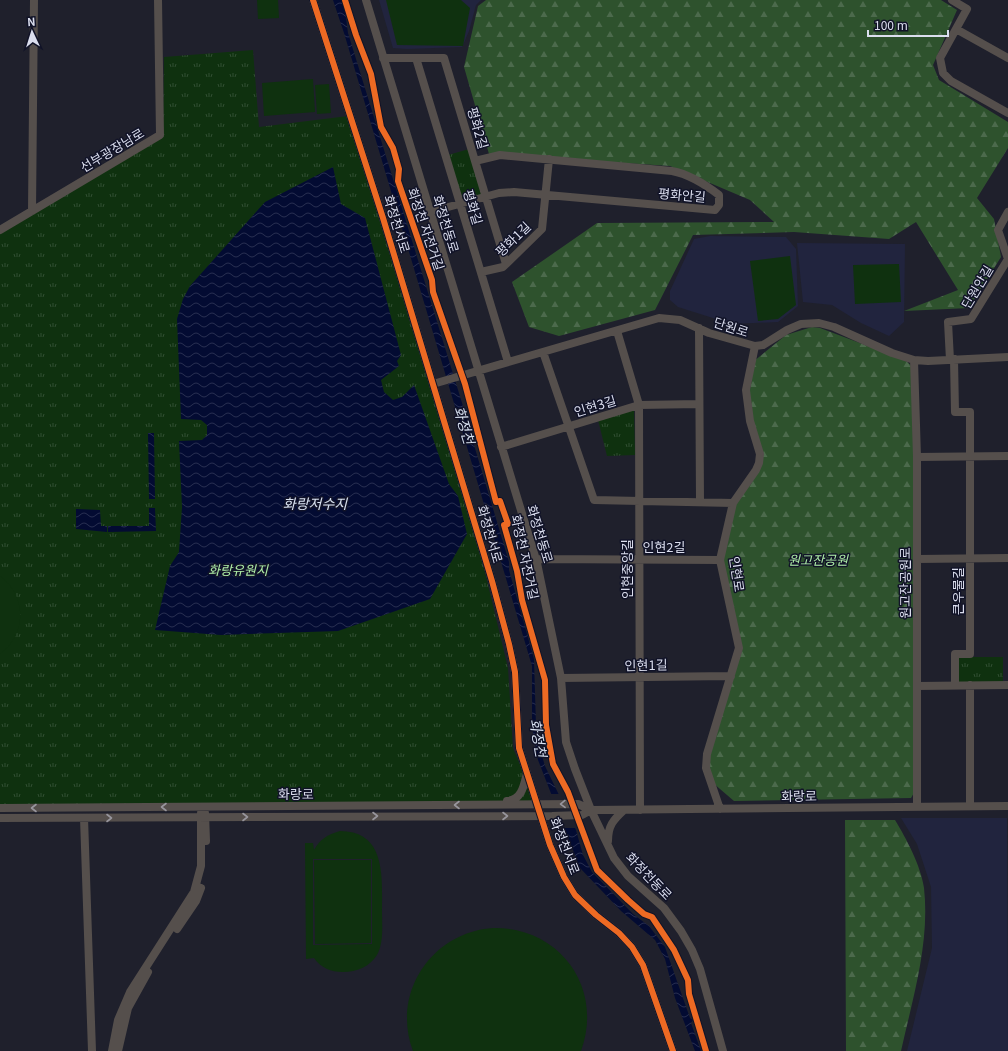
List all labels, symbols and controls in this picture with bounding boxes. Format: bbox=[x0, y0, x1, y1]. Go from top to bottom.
north arrow bbox=[12, 12, 52, 52]
scale bar bbox=[868, 12, 948, 38]
text: N bbox=[27, 13, 36, 29]
text: 100 m bbox=[874, 16, 908, 33]
street label: 평화2길 bbox=[463, 105, 494, 151]
street label: 선부광장남로 bbox=[76, 123, 147, 176]
street label: 평화안길 bbox=[657, 183, 707, 206]
street label: 화정천 자전거길 bbox=[403, 185, 450, 273]
street label: 평화길 bbox=[459, 187, 488, 227]
street label: 화정천서로 bbox=[380, 192, 415, 255]
street label: 화정천동로 bbox=[429, 192, 464, 255]
street label: 평화1길 bbox=[491, 217, 535, 260]
street label: 단원안길 bbox=[956, 261, 997, 312]
street label: 단원로 bbox=[711, 312, 751, 341]
street label: 인현3길 bbox=[571, 390, 618, 421]
water label: 화정천 bbox=[450, 403, 480, 447]
water label: 화랑저수지 bbox=[283, 493, 348, 513]
street label: 화정천서로 bbox=[473, 502, 508, 565]
street label: 화정천동로 bbox=[523, 502, 558, 565]
street label: 화정천 자전거길 bbox=[507, 513, 544, 601]
street label: 인현2길 bbox=[642, 537, 686, 556]
street label: 인현중앙길 bbox=[617, 539, 636, 599]
street label: 원고잔공원로 bbox=[895, 547, 914, 619]
park label: 원고잔공원 bbox=[788, 550, 849, 569]
street label: 인현로 bbox=[726, 555, 749, 593]
park label: 화랑유원지 bbox=[208, 560, 269, 579]
street label: 큰우물길 bbox=[948, 567, 967, 615]
street label: 인현1길 bbox=[624, 655, 668, 674]
water label: 화정천 bbox=[526, 717, 552, 760]
street label: 화랑로 bbox=[278, 784, 314, 803]
street label: 화랑로 bbox=[781, 786, 817, 805]
one-way arrow bbox=[560, 800, 566, 808]
one-way arrow bbox=[454, 801, 460, 809]
one-way arrow bbox=[161, 803, 167, 811]
one-way arrow bbox=[31, 804, 37, 812]
one-way arrow bbox=[372, 812, 378, 820]
one-way arrow bbox=[502, 812, 508, 820]
one-way arrow bbox=[242, 813, 248, 821]
one-way arrow bbox=[106, 814, 112, 822]
street label: 화정천서로 bbox=[546, 814, 585, 877]
street label: 화정천동로 bbox=[622, 848, 677, 904]

